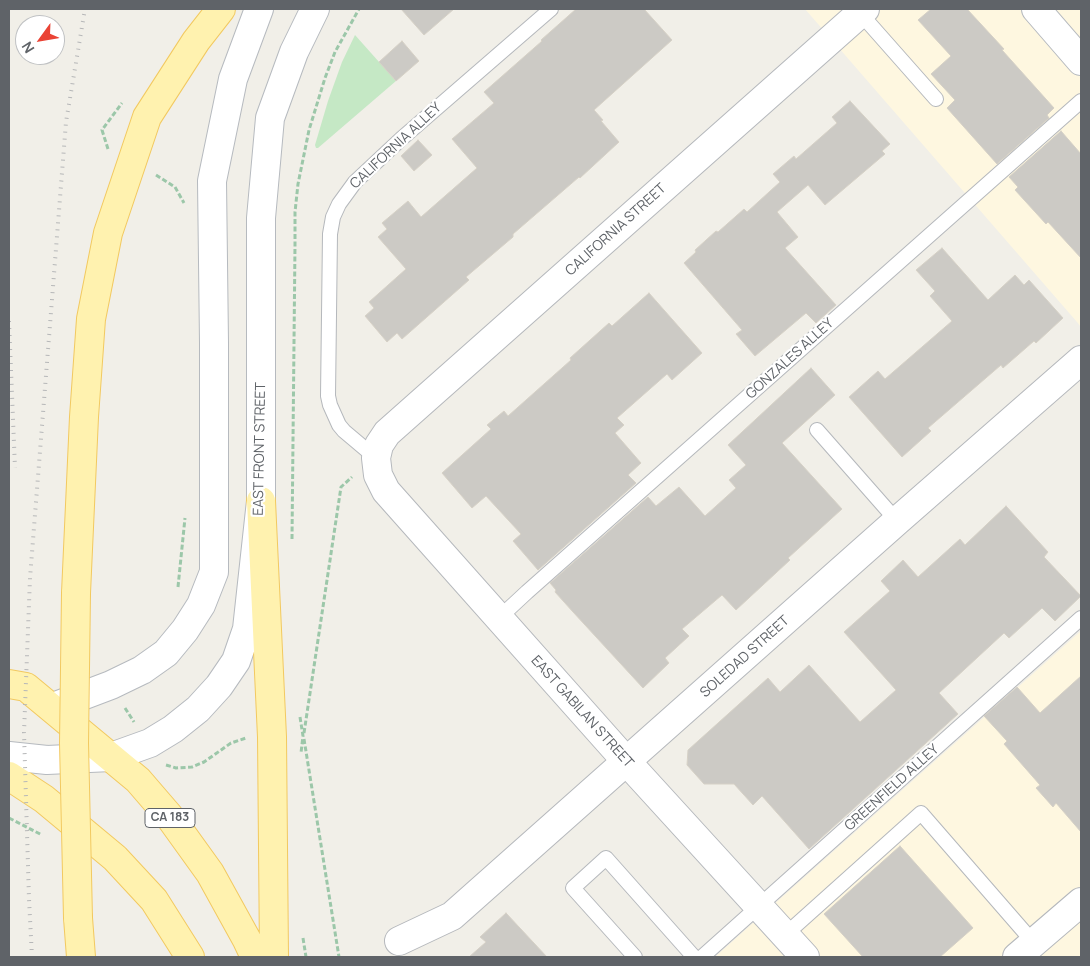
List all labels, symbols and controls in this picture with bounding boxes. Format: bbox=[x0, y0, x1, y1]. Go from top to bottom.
north arrow bbox=[15, 15, 65, 65]
text: N bbox=[17, 38, 38, 57]
street label: CALIFORNIA ALLEY bbox=[347, 99, 445, 193]
street label: CALIFORNIA STREET bbox=[562, 180, 670, 280]
street label: GONZALES ALLEY bbox=[743, 315, 837, 403]
street label: EAST FRONT STREET bbox=[250, 382, 270, 516]
street label: SOLEDAD STREET bbox=[697, 613, 793, 701]
street label: EAST GABILAN STREET bbox=[527, 652, 637, 772]
street label: GREENFIELD ALLEY bbox=[841, 741, 943, 835]
road number: CA 183 bbox=[145, 808, 195, 828]

